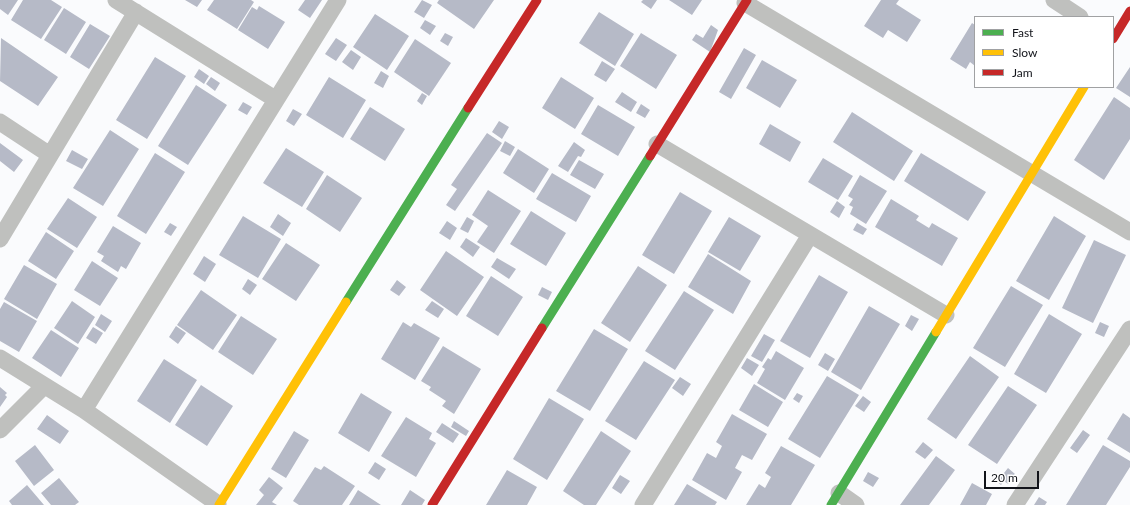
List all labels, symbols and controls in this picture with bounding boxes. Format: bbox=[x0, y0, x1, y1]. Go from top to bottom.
legend bbox=[974, 16, 1114, 88]
text: Fast bbox=[1012, 25, 1033, 40]
text: Slow bbox=[1012, 45, 1037, 60]
text: Jam bbox=[1012, 65, 1033, 80]
scale bar bbox=[986, 463, 1041, 489]
text: 20 m bbox=[991, 470, 1018, 485]

